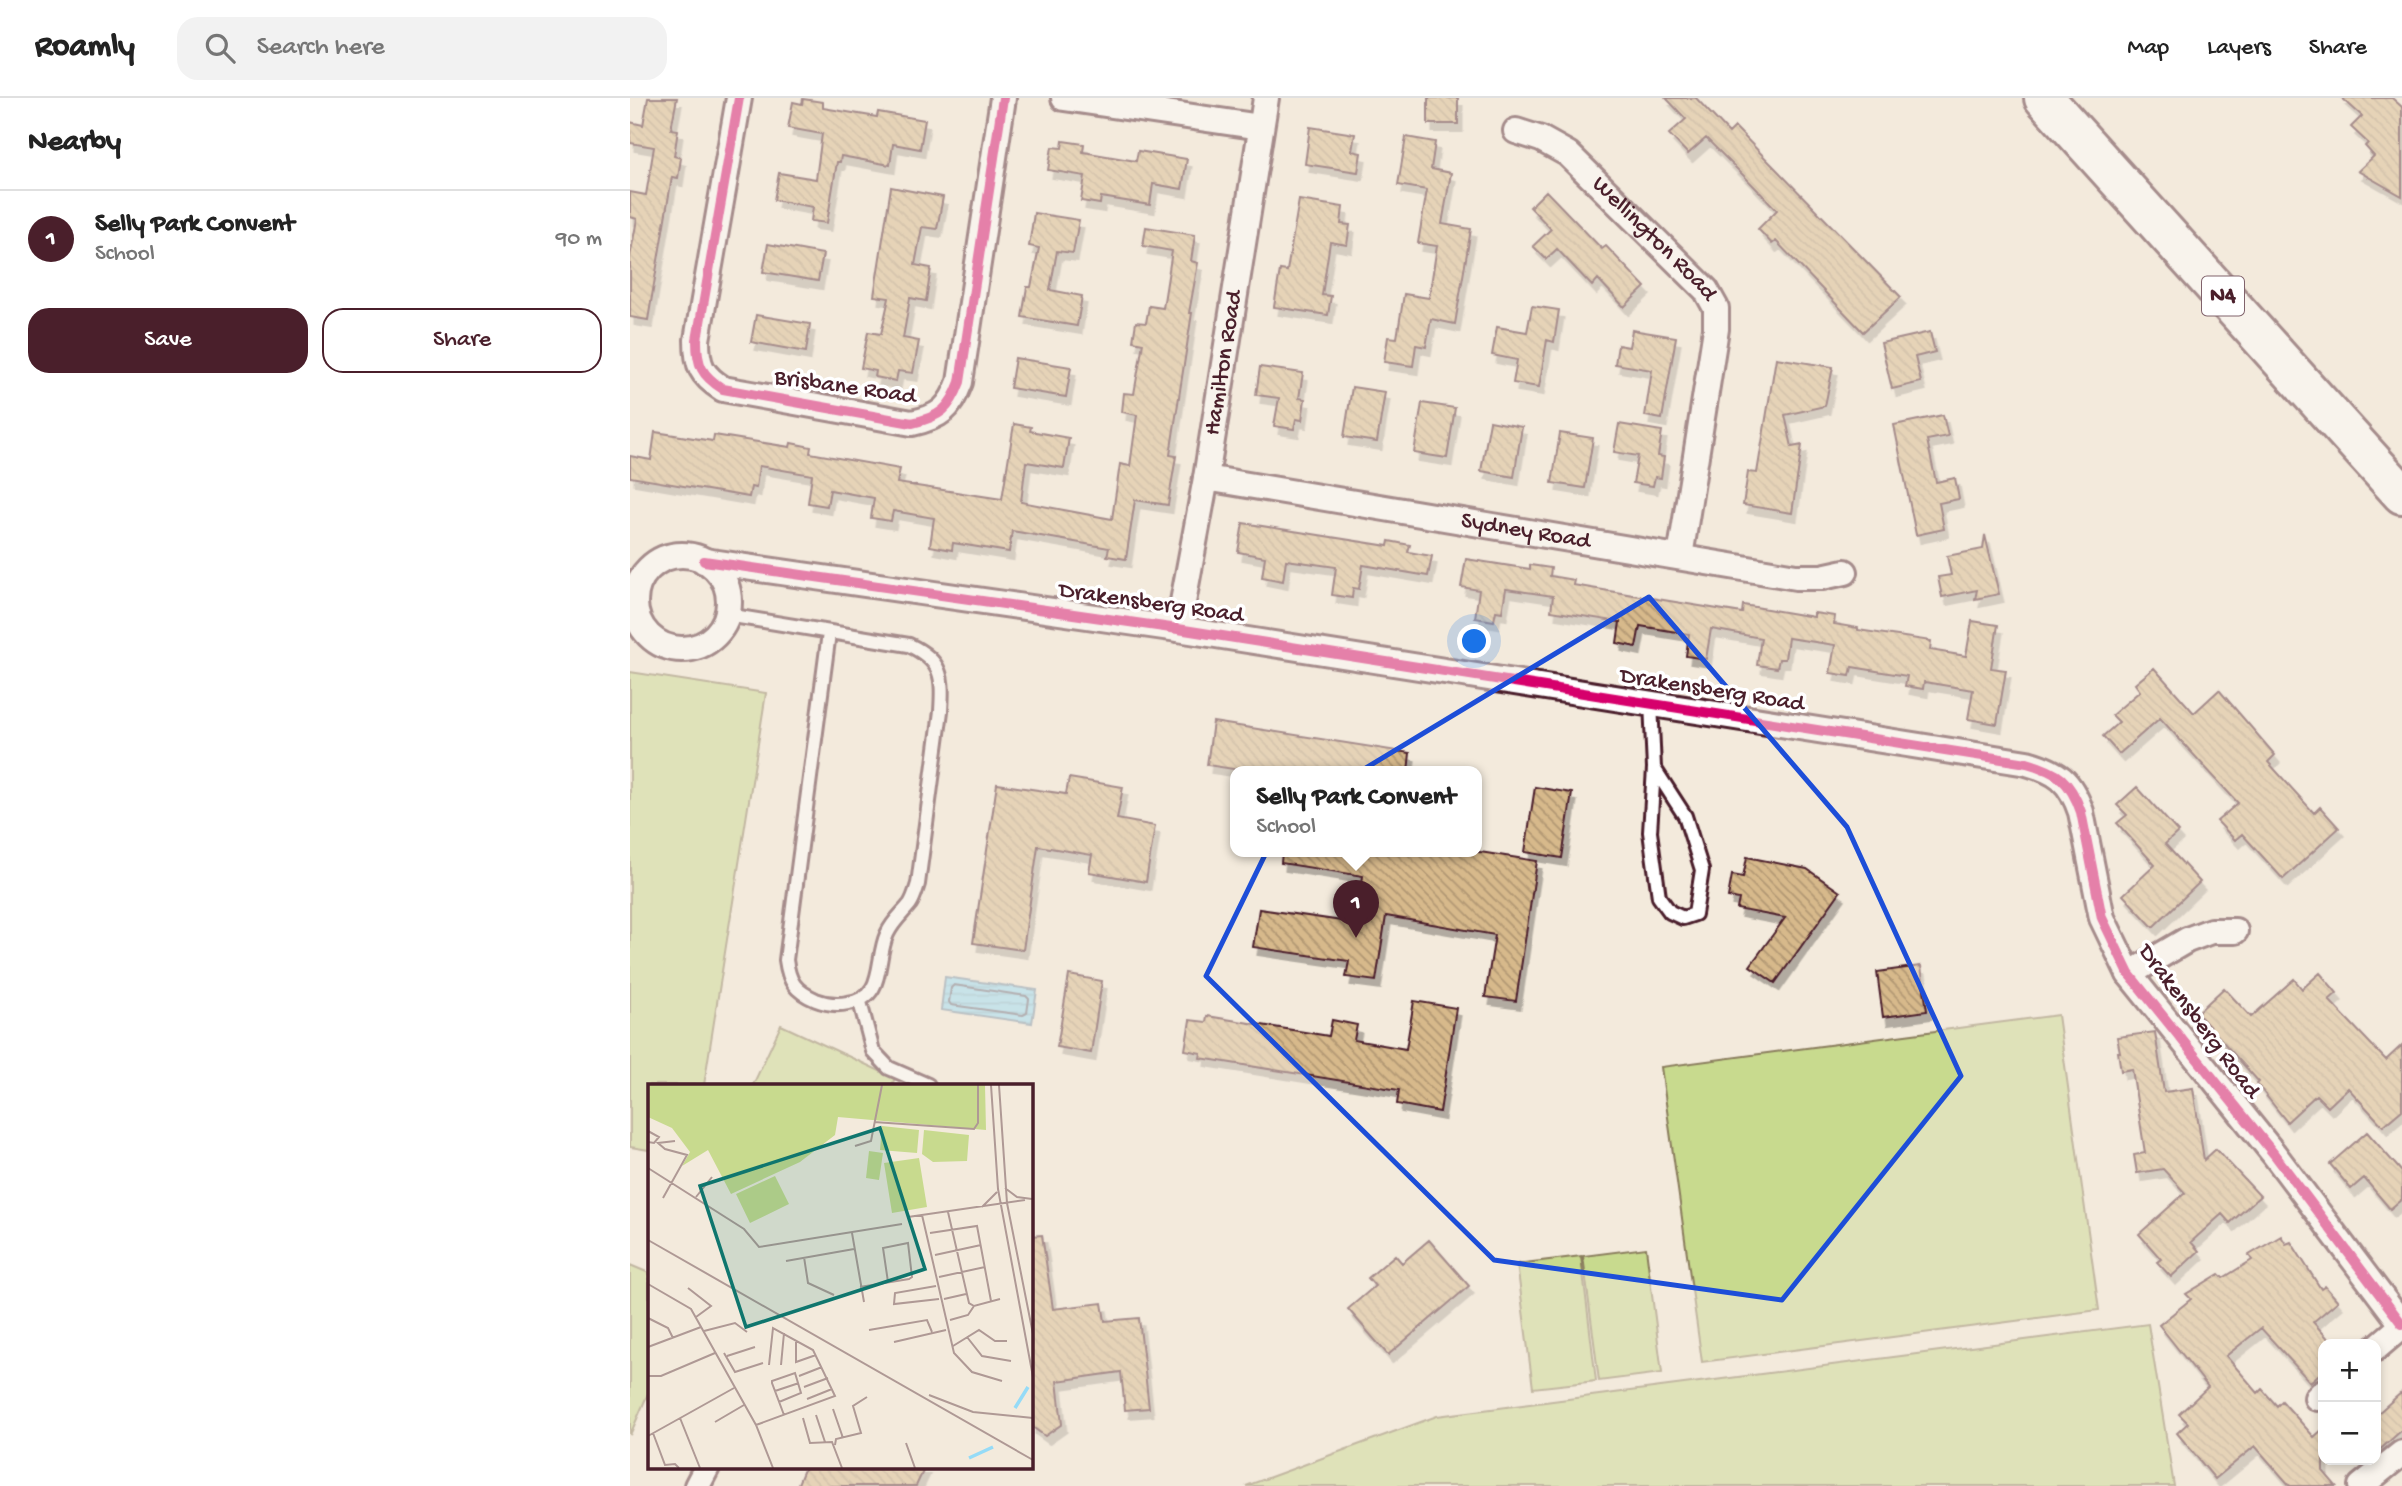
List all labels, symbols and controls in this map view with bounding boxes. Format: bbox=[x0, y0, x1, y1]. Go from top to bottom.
search box bbox=[177, 17, 667, 80]
text: Roamly bbox=[35, 29, 135, 67]
icon: search bbox=[201, 29, 239, 67]
text: Search here bbox=[257, 33, 385, 64]
text: Map bbox=[2127, 34, 2169, 63]
text: Layers bbox=[2207, 34, 2271, 63]
text: Share bbox=[2309, 34, 2367, 63]
text: Nearby bbox=[28, 126, 121, 161]
street label: Wellington Road bbox=[1585, 170, 1724, 307]
text: Selly Park Convent bbox=[95, 210, 294, 241]
text: 1 bbox=[46, 226, 56, 253]
text: 90 m bbox=[556, 226, 602, 253]
text: School bbox=[95, 241, 155, 268]
road number: N4 bbox=[2202, 276, 2244, 316]
street label: Hamilton Road bbox=[1198, 287, 1250, 438]
button: Save bbox=[28, 308, 308, 373]
button: Share bbox=[322, 308, 602, 373]
street label: Brisbane Road bbox=[771, 364, 920, 413]
street label: Sydney Road bbox=[1459, 506, 1594, 557]
street label: Drakensberg Road bbox=[1055, 576, 1247, 632]
your location bbox=[1457, 624, 1491, 658]
street label: Drakensberg Road bbox=[1616, 662, 1808, 720]
popup bbox=[1230, 766, 1482, 857]
text: Selly Park Convent bbox=[1256, 783, 1456, 814]
text: School bbox=[1256, 814, 1316, 841]
pin: 1 bbox=[1333, 880, 1379, 938]
street label: Drakensberg Road bbox=[2129, 937, 2267, 1107]
inset map bbox=[648, 1084, 1032, 1468]
map controls bbox=[2318, 1339, 2381, 1465]
button: + bbox=[2318, 1339, 2381, 1402]
button: − bbox=[2318, 1402, 2381, 1465]

